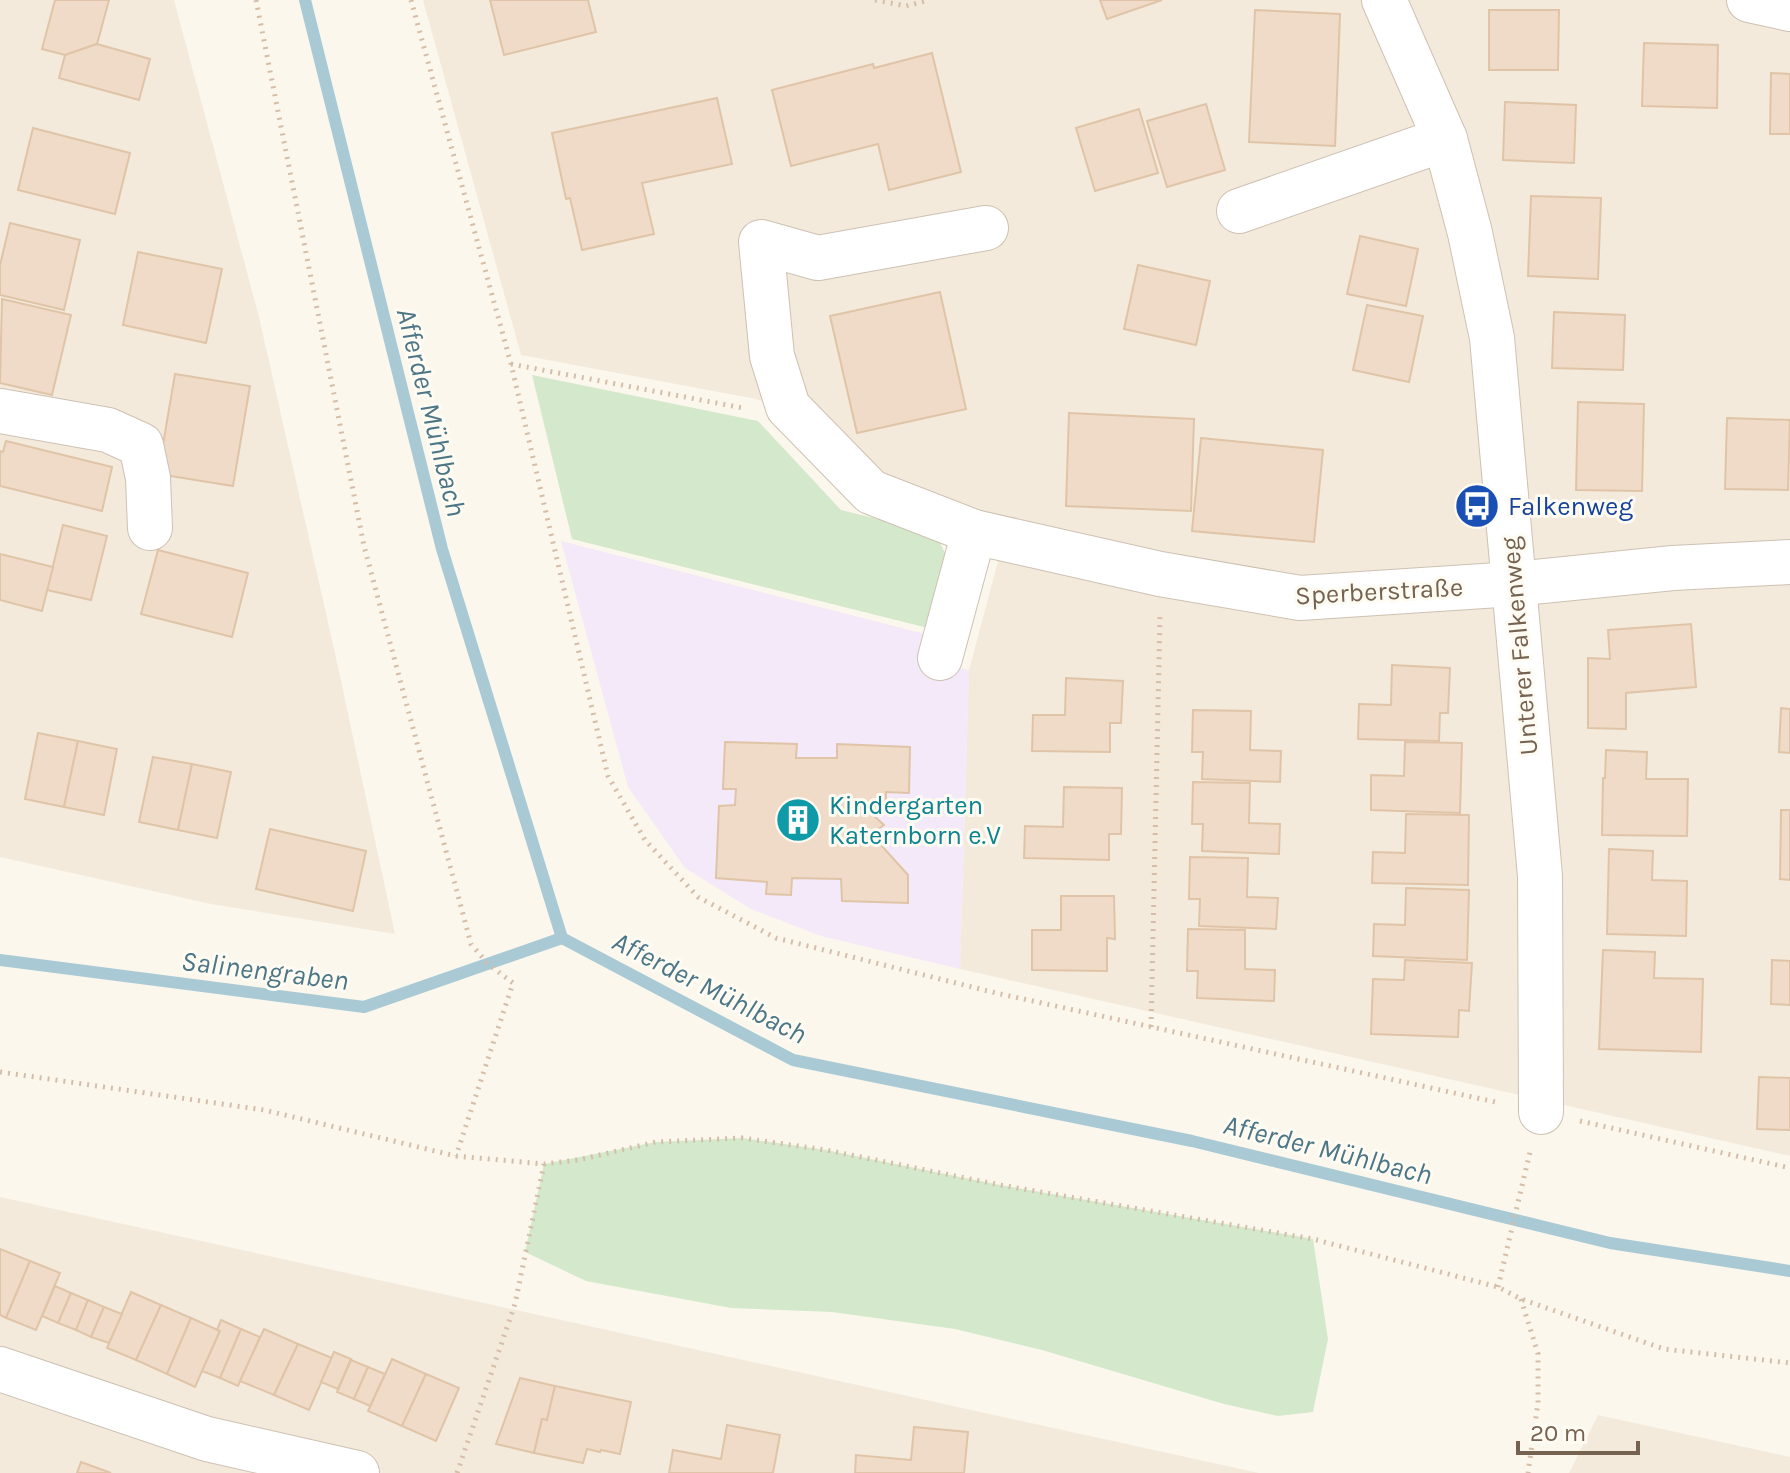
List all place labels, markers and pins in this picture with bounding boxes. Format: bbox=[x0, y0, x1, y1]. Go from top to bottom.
bus stop icon: Falkenweg bbox=[1453, 482, 1501, 530]
place label: Falkenweg bbox=[1508, 491, 1633, 522]
place label: Kindergarten Katernborn e.V bbox=[829, 790, 1001, 851]
building icon: Kindergarten Katernborn e.V bbox=[774, 796, 822, 844]

